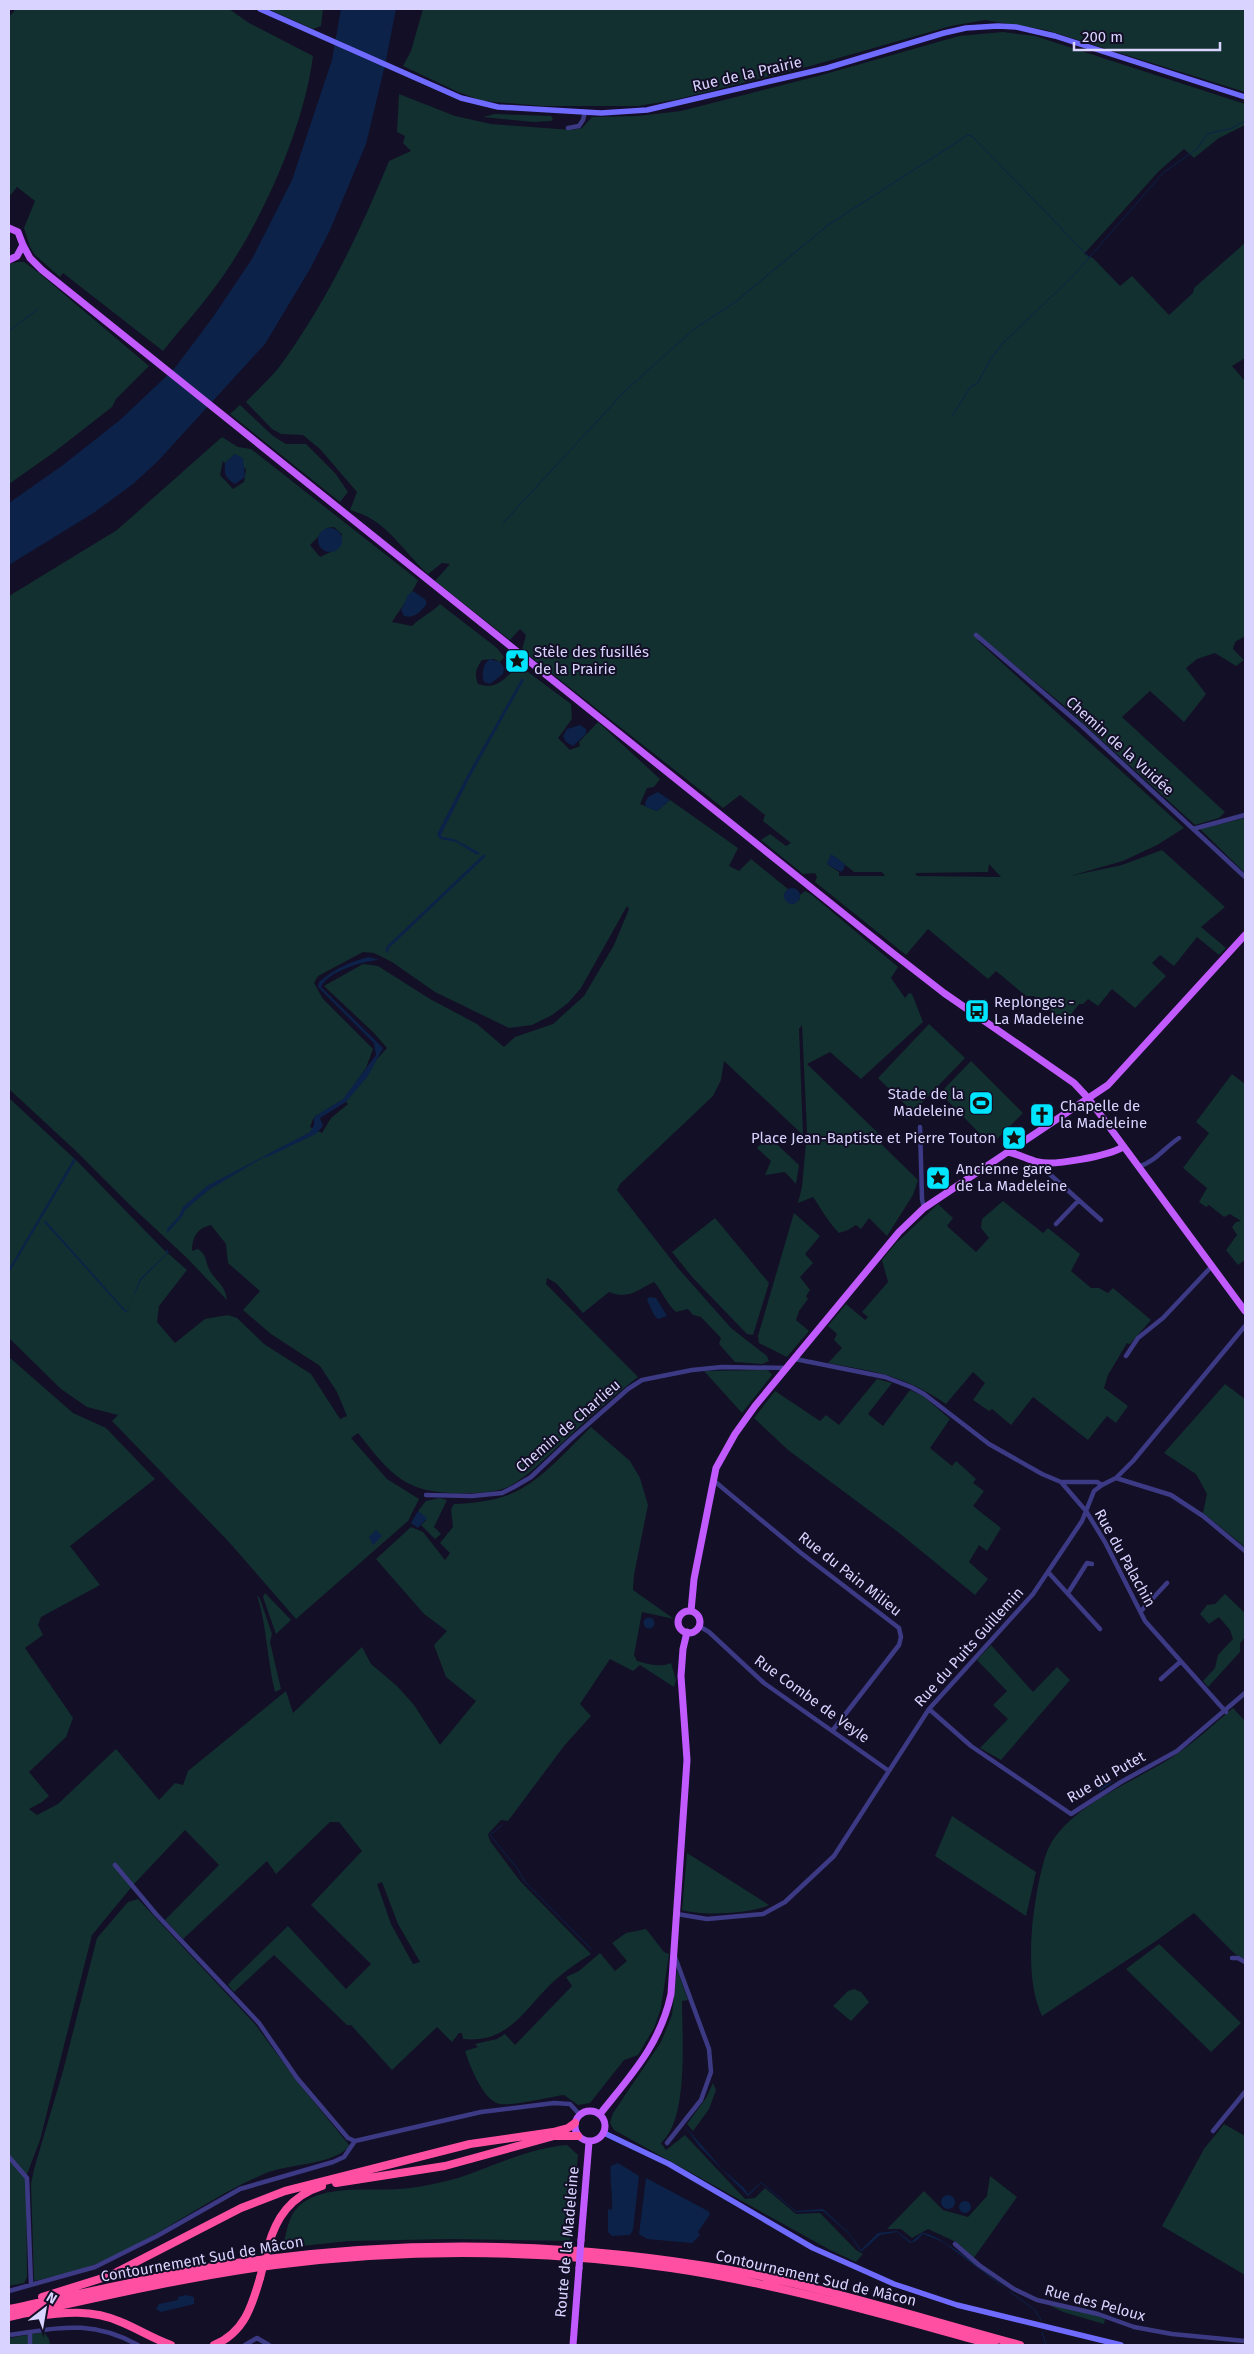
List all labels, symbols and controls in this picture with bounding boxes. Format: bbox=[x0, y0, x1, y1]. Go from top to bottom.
scale bar bbox=[1074, 20, 1220, 52]
text: 200 m bbox=[1082, 28, 1123, 46]
street label: Rue de la Prairie bbox=[691, 53, 803, 95]
place label: Stèle des fusillés de la Prairie bbox=[534, 643, 649, 678]
place icon: Stèle des fusillés de la Prairie bbox=[504, 648, 530, 674]
street label: Chemin de la Vuidée bbox=[1062, 693, 1178, 799]
place label: Replonges - La Madeleine bbox=[994, 993, 1084, 1028]
bus stop icon: Replonges - La Madeleine bbox=[964, 998, 990, 1024]
place label: Stade de la Madeleine bbox=[888, 1085, 964, 1120]
sports icon: Stade de la Madeleine bbox=[968, 1090, 994, 1116]
place label: Chapelle de la Madeleine bbox=[1060, 1097, 1147, 1132]
church icon: Chapelle de la Madeleine bbox=[1029, 1102, 1055, 1128]
place icon: Place Jean-Baptiste et Pierre Touton bbox=[1001, 1125, 1027, 1151]
place label: Place Jean-Baptiste et Pierre Touton bbox=[751, 1129, 996, 1147]
place label: Ancienne gare de La Madeleine bbox=[956, 1160, 1067, 1195]
place icon: Ancienne gare de La Madeleine bbox=[925, 1165, 951, 1191]
street label: Chemin de Charlieu bbox=[512, 1376, 624, 1476]
street label: Rue du Palachin bbox=[1091, 1506, 1159, 1610]
street label: Rue du Pain Milieu bbox=[795, 1528, 905, 1620]
street label: Rue du Puits Guillemin bbox=[911, 1584, 1027, 1710]
street label: Rue Combe de Veyle bbox=[751, 1651, 873, 1747]
street label: Rue du Putet bbox=[1064, 1747, 1149, 1807]
street label: Route de la Madeleine bbox=[551, 2166, 583, 2318]
street label: Contournement Sud de Mâcon bbox=[99, 2232, 305, 2286]
street label: Contournement Sud de Mâcon bbox=[714, 2246, 918, 2310]
street label: Rue des Peloux bbox=[1043, 2281, 1148, 2325]
north arrow bbox=[20, 2284, 70, 2334]
text: N bbox=[43, 2289, 60, 2308]

